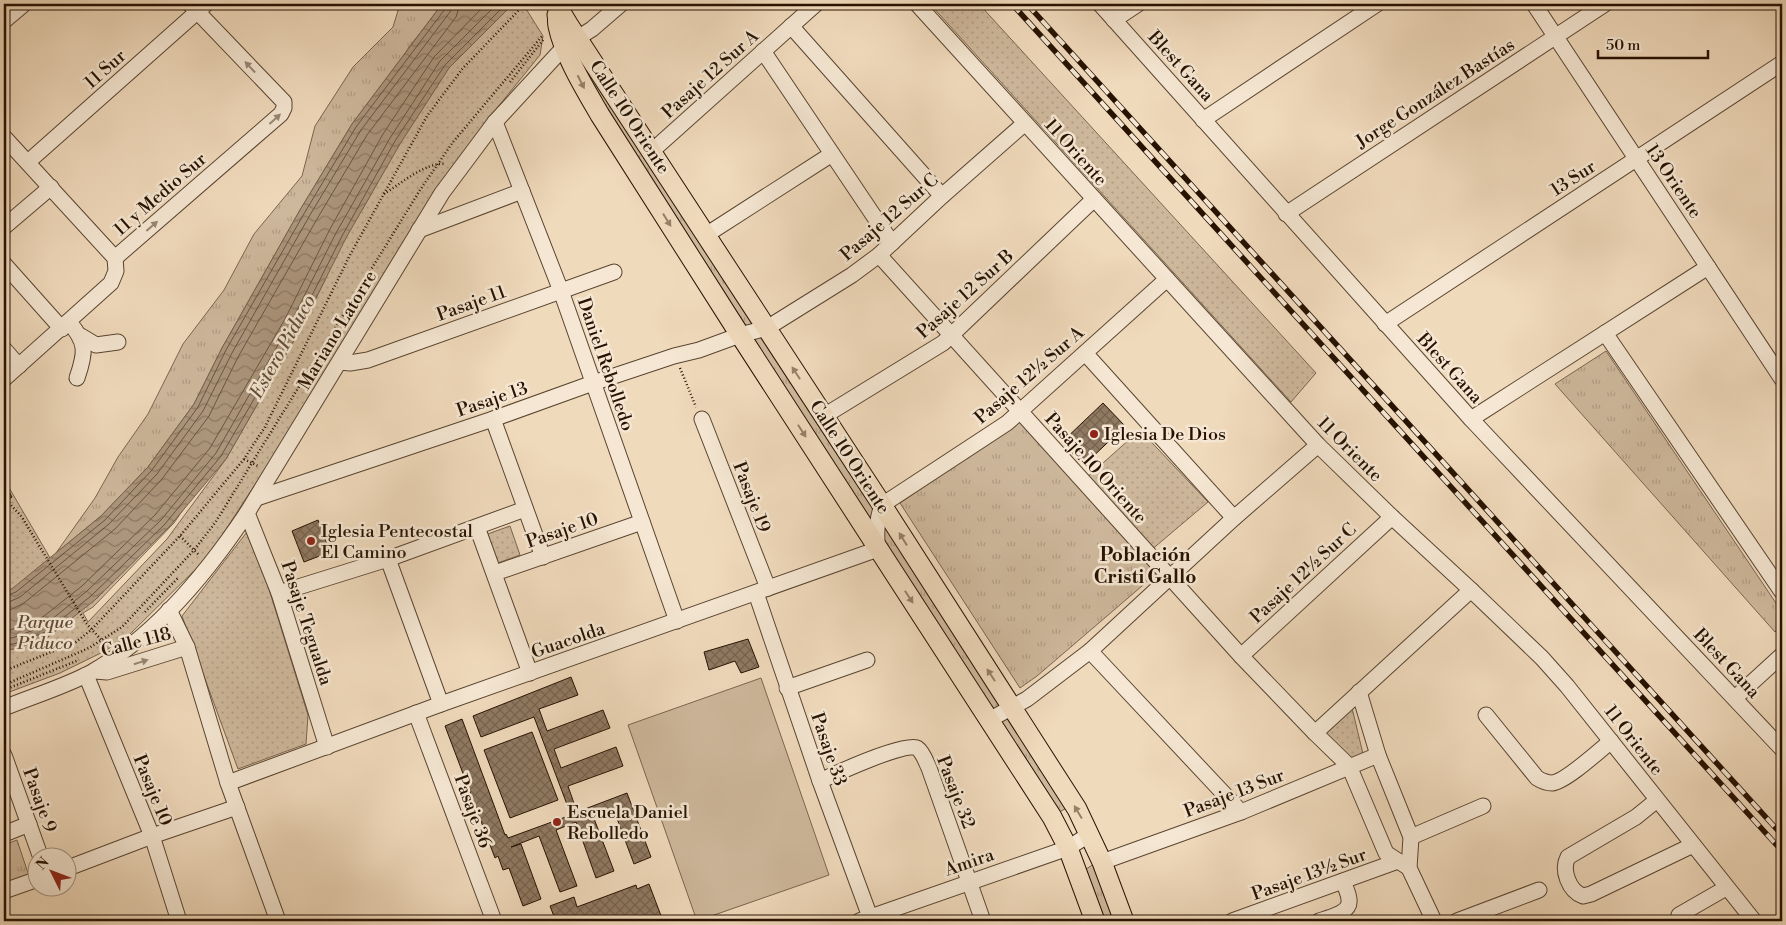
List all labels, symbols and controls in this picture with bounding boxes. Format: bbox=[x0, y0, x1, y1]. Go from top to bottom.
street label: Pasaje 12 Sur A bbox=[657, 24, 764, 124]
street label: Blest Gana bbox=[1142, 25, 1219, 107]
scale bar bbox=[1598, 28, 1708, 60]
street label: Jorge González Bastías bbox=[1351, 33, 1519, 154]
text: 50 m bbox=[1606, 36, 1640, 55]
street label: 11 Sur bbox=[80, 45, 131, 94]
street label: Calle 10 Oriente bbox=[584, 56, 675, 178]
one-way arrow bbox=[244, 61, 256, 73]
one-way arrow bbox=[577, 75, 585, 89]
one-way arrow bbox=[268, 113, 280, 125]
street label: 11 Oriente bbox=[1039, 114, 1112, 191]
street label: 13 Oriente bbox=[1640, 140, 1707, 223]
street label: 11 y Medio Sur bbox=[109, 148, 212, 241]
street label: 13 Sur bbox=[1546, 155, 1601, 202]
street label: Pasaje 12 Sur C bbox=[836, 168, 943, 266]
one-way arrow bbox=[662, 214, 672, 227]
one-way arrow bbox=[146, 220, 158, 232]
street label: Pasaje 12 Sur B bbox=[912, 245, 1019, 344]
street label: Mariano Latorre bbox=[293, 267, 382, 394]
street label: Pasaje 11 bbox=[433, 280, 509, 327]
water label: Estero Piduco bbox=[244, 290, 321, 403]
street label: Daniel Rebolledo bbox=[572, 294, 639, 434]
street label: Pasaje 12½ Sur A bbox=[970, 321, 1089, 429]
street label: Blest Gana bbox=[1411, 327, 1488, 409]
one-way arrow bbox=[791, 366, 800, 379]
street label: Pasaje 13 bbox=[454, 377, 531, 422]
street label: Calle 10 Oriente bbox=[804, 396, 895, 518]
street label: Pasaje 10 Oriente bbox=[1040, 408, 1152, 529]
street label: 11 Oriente bbox=[1312, 412, 1387, 487]
place label: Iglesia De Dios bbox=[1104, 423, 1226, 446]
one-way arrow bbox=[797, 424, 806, 438]
marker: Iglesia De Dios bbox=[1088, 428, 1100, 440]
street label: Pasaje 19 bbox=[728, 458, 776, 536]
street label: Pasaje 10 bbox=[523, 507, 602, 554]
street label: Pasaje 12½ Sur C bbox=[1245, 518, 1361, 629]
place label: Iglesia Pentecostal El Camino bbox=[321, 520, 474, 564]
one-way arrow bbox=[898, 532, 907, 545]
marker: Iglesia Pentecostal El Camino bbox=[305, 535, 317, 547]
district label: Población Cristi Gallo bbox=[1094, 543, 1196, 589]
street label: Pasaje Tegualda bbox=[276, 558, 338, 689]
one-way arrow bbox=[904, 590, 914, 603]
park label: Parque Piduco bbox=[16, 611, 73, 655]
street label: Guacolda bbox=[528, 617, 609, 664]
street label: Calle 118 bbox=[99, 622, 174, 663]
street label: Blest Gana bbox=[1688, 623, 1765, 704]
one-way arrow bbox=[133, 657, 148, 665]
one-way arrow bbox=[986, 668, 996, 682]
street label: 11 Oriente bbox=[1599, 700, 1668, 780]
street label: Pasaje 33 bbox=[805, 710, 852, 789]
street label: Pasaje 10 bbox=[128, 751, 177, 829]
street label: Pasaje 32 bbox=[931, 752, 980, 832]
street label: Pasaje 13 Sur bbox=[1181, 764, 1288, 823]
street label: Pasaje 9 bbox=[17, 765, 62, 836]
street label: Pasaje 36 bbox=[449, 771, 497, 851]
place label: Escuela Daniel Rebolledo bbox=[567, 801, 689, 845]
one-way arrow bbox=[1074, 805, 1083, 818]
marker: Escuela Daniel Rebolledo bbox=[551, 816, 563, 828]
street label: Amira bbox=[940, 843, 998, 882]
street label: Pasaje 13½ Sur bbox=[1248, 843, 1370, 906]
north arrow bbox=[28, 848, 78, 898]
text: N bbox=[33, 854, 53, 874]

